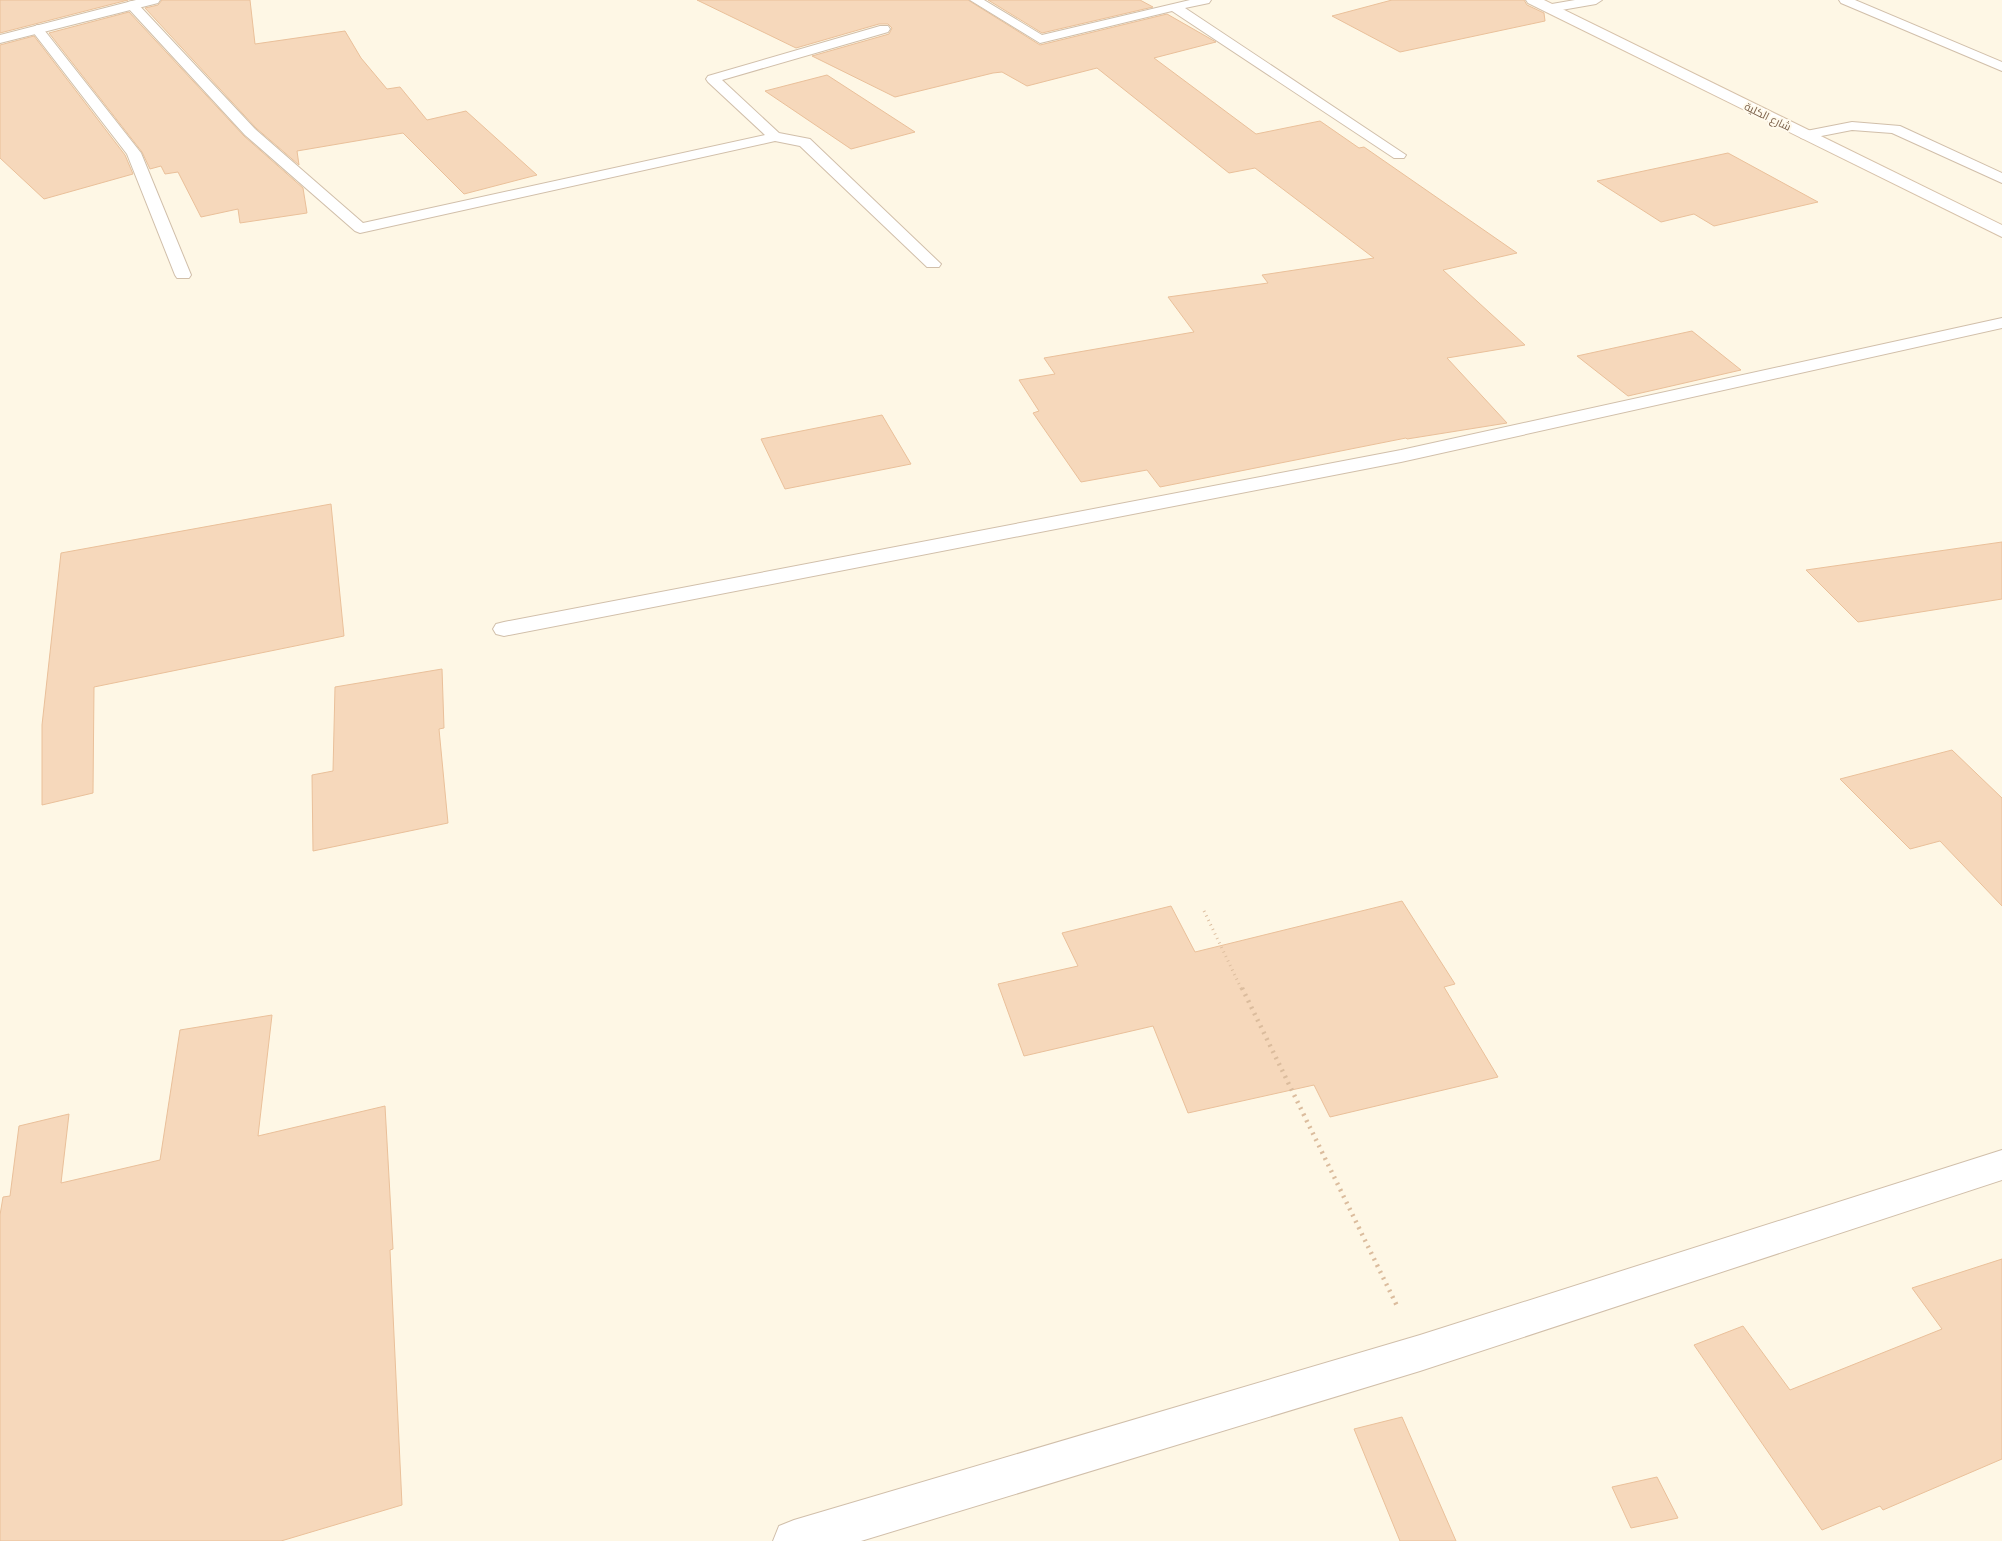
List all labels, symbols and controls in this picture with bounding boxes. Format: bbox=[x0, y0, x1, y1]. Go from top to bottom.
street label: شارع الكلية bbox=[1742, 98, 1794, 135]

